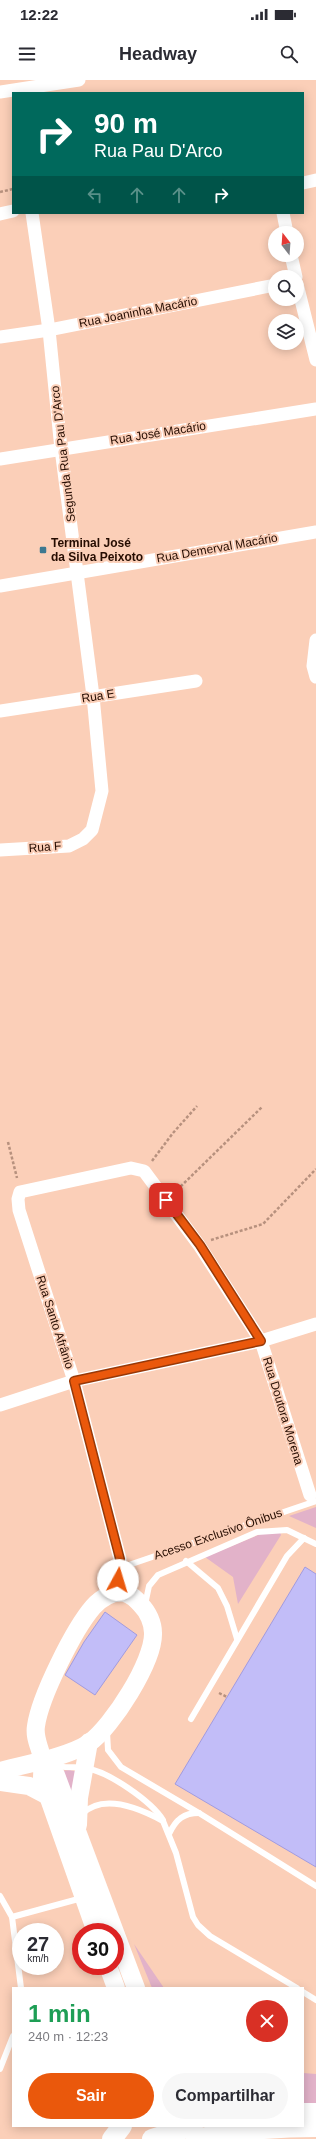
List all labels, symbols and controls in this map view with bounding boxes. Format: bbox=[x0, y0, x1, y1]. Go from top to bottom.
text: 12:22 bbox=[20, 6, 58, 23]
icon: menu bbox=[16, 43, 38, 65]
icon: search bbox=[278, 43, 300, 65]
text: Headway bbox=[119, 44, 197, 64]
icon: right bbox=[28, 108, 80, 160]
text: 90 m bbox=[94, 108, 158, 139]
text: Rua Pau D'Arco bbox=[94, 141, 223, 161]
icon: left bbox=[84, 184, 106, 206]
icon: ahead bbox=[126, 184, 148, 206]
icon: ahead bbox=[168, 184, 190, 206]
icon: right bbox=[210, 184, 232, 206]
north arrow bbox=[268, 226, 304, 262]
map controls bbox=[268, 226, 304, 350]
button: search bbox=[268, 270, 304, 306]
street label: Rua Joaninha Macário bbox=[78, 294, 199, 330]
button: layers bbox=[268, 314, 304, 350]
street label: Segunda Rua Pau D'Arco bbox=[48, 385, 78, 523]
street label: Rua José Macário bbox=[109, 418, 207, 447]
street label: Rua Demerval Macário bbox=[155, 530, 279, 566]
place label: Terminal José da Silva Peixoto bbox=[51, 536, 143, 564]
marker: Terminal José da Silva Peixoto bbox=[38, 545, 48, 555]
street label: Rua E bbox=[80, 686, 116, 706]
street label: Rua F bbox=[28, 839, 62, 855]
pin bbox=[149, 1183, 183, 1217]
icon: arrive bbox=[155, 1189, 177, 1211]
street label: Rua Santo Afrânio bbox=[33, 1274, 77, 1371]
street label: Rua Doutora Morena bbox=[260, 1355, 306, 1467]
street label: Acesso Exclusivo Ônibus bbox=[152, 1505, 284, 1563]
position arrow bbox=[97, 1559, 139, 1601]
speed limit sign: 30 bbox=[72, 1923, 124, 1975]
text: 27 bbox=[27, 1933, 49, 1955]
text: km/h bbox=[27, 1953, 49, 1964]
text: 1 min bbox=[28, 2000, 91, 2027]
button: close bbox=[246, 2000, 288, 2042]
text: 240 m · 12:23 bbox=[28, 2029, 108, 2044]
button: Sair bbox=[28, 2073, 154, 2119]
button: Compartilhar bbox=[162, 2073, 288, 2119]

